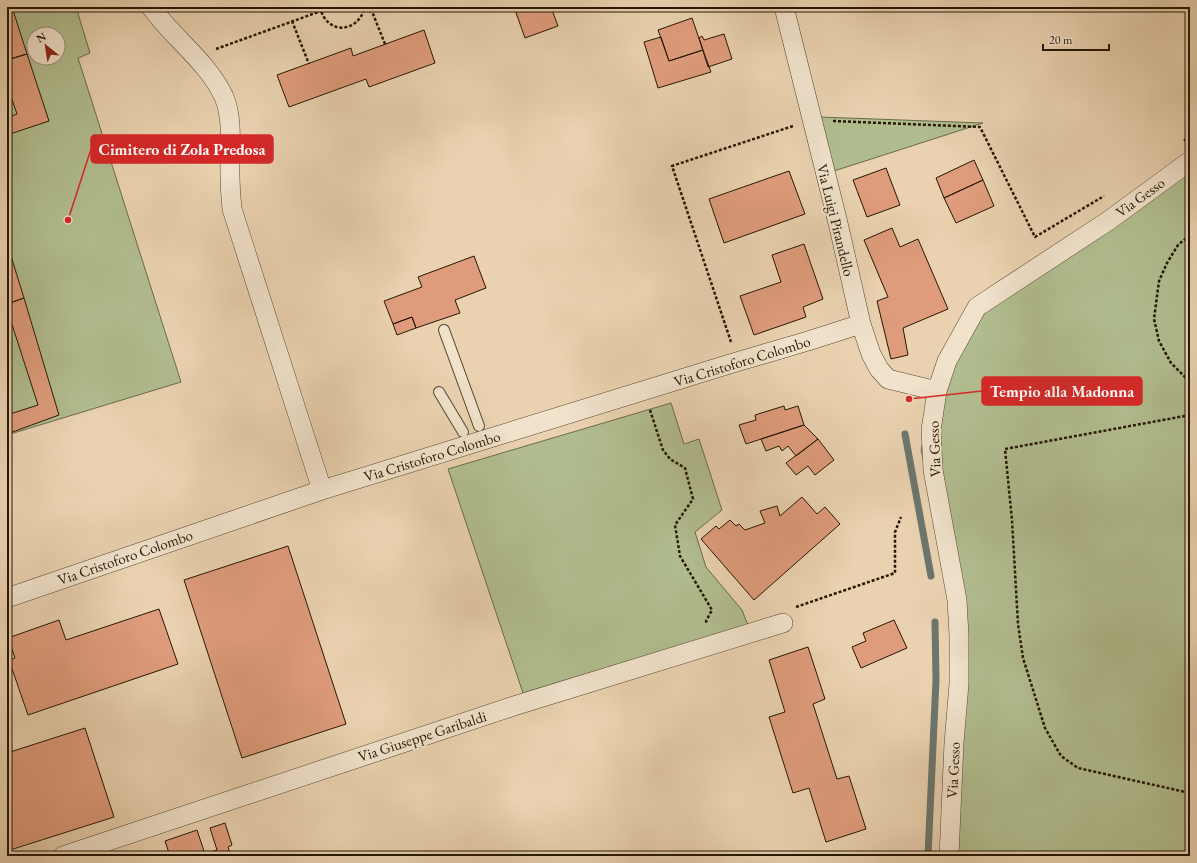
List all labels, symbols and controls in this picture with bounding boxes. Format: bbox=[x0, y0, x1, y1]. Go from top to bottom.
north arrow bbox=[26, 26, 66, 66]
scale bar bbox=[1043, 26, 1109, 52]
text: N bbox=[34, 29, 48, 46]
text: 20 m bbox=[1049, 32, 1073, 48]
callout: Cimitero di Zola Predosa bbox=[91, 135, 273, 163]
text: Cimitero di Zola Predosa bbox=[99, 139, 266, 160]
street label: Via Luigi Pirandello bbox=[813, 162, 859, 278]
street label: Via Gesso bbox=[1112, 173, 1168, 221]
street label: Via Cristoforo Colombo bbox=[671, 331, 813, 391]
callout: Tempio alla Madonna bbox=[982, 377, 1142, 405]
text: Tempio alla Madonna bbox=[990, 381, 1135, 402]
street label: Via Gesso bbox=[924, 421, 944, 477]
street label: Via Cristoforo Colombo bbox=[361, 426, 503, 486]
street label: Via Cristoforo Colombo bbox=[55, 525, 195, 589]
street label: Via Giuseppe Garibaldi bbox=[355, 706, 489, 766]
street label: Via Gesso bbox=[942, 741, 964, 799]

